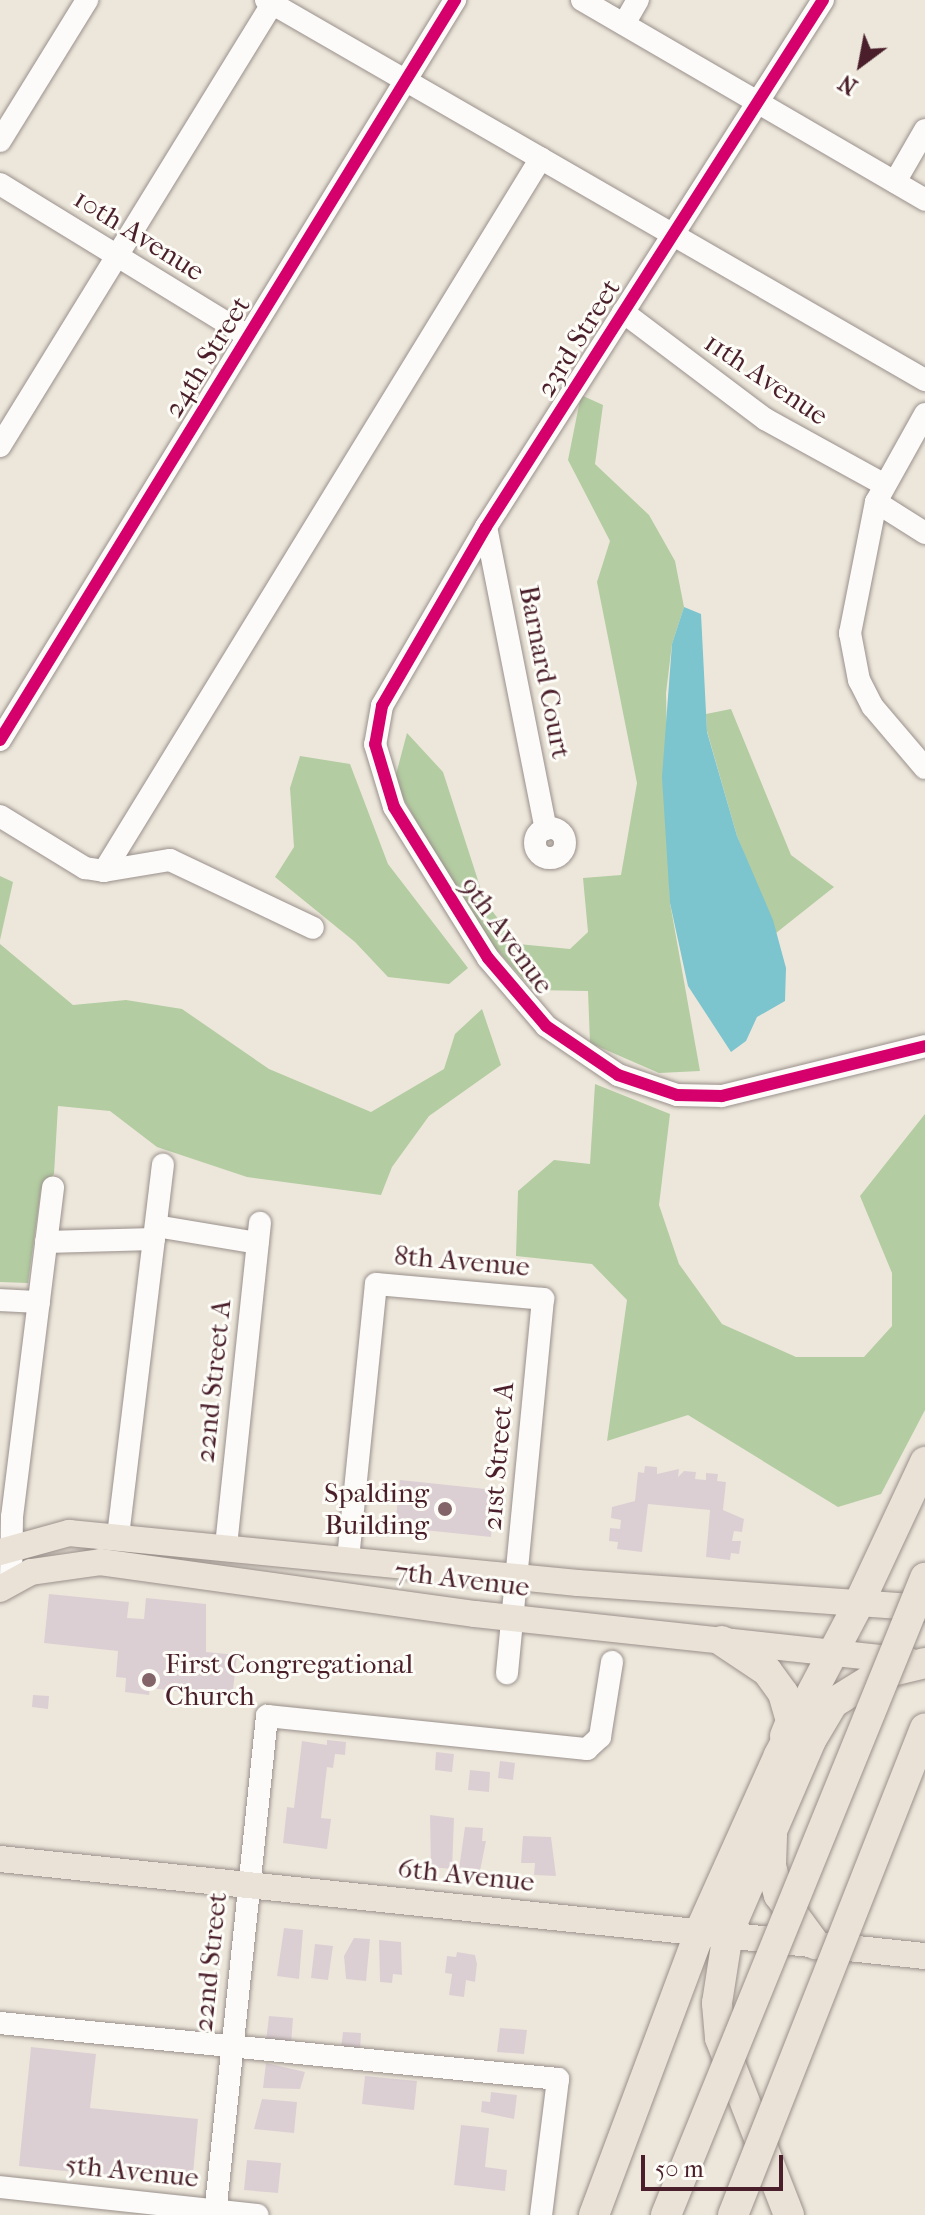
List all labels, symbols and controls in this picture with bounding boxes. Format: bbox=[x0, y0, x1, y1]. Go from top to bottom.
north arrow bbox=[821, 24, 901, 104]
text: N bbox=[834, 69, 862, 100]
street label: 10th Avenue bbox=[68, 182, 210, 288]
street label: 23rd Street bbox=[529, 273, 627, 403]
street label: 24th Street bbox=[157, 290, 257, 424]
street label: 11th Avenue bbox=[698, 325, 834, 433]
street label: Barnard Court bbox=[512, 583, 578, 761]
street label: 9th Avenue bbox=[453, 870, 561, 1000]
street label: 8th Avenue bbox=[393, 1238, 531, 1284]
street label: 22nd Street A bbox=[188, 1298, 238, 1464]
street label: 21st Street A bbox=[475, 1380, 521, 1532]
place label: Spalding Building bbox=[324, 1476, 429, 1542]
marker: Spalding Building bbox=[436, 1500, 454, 1518]
street label: 7th Avenue bbox=[393, 1554, 531, 1604]
place label: First Congregational Church bbox=[165, 1647, 413, 1713]
marker: First Congregational Church bbox=[140, 1671, 158, 1689]
street label: 6th Avenue bbox=[396, 1851, 536, 1899]
street label: 22nd Street bbox=[186, 1891, 234, 2033]
scale bar bbox=[645, 2139, 787, 2189]
street label: 5th Avenue bbox=[64, 2147, 200, 2195]
text: 50 m bbox=[655, 2155, 704, 2183]

